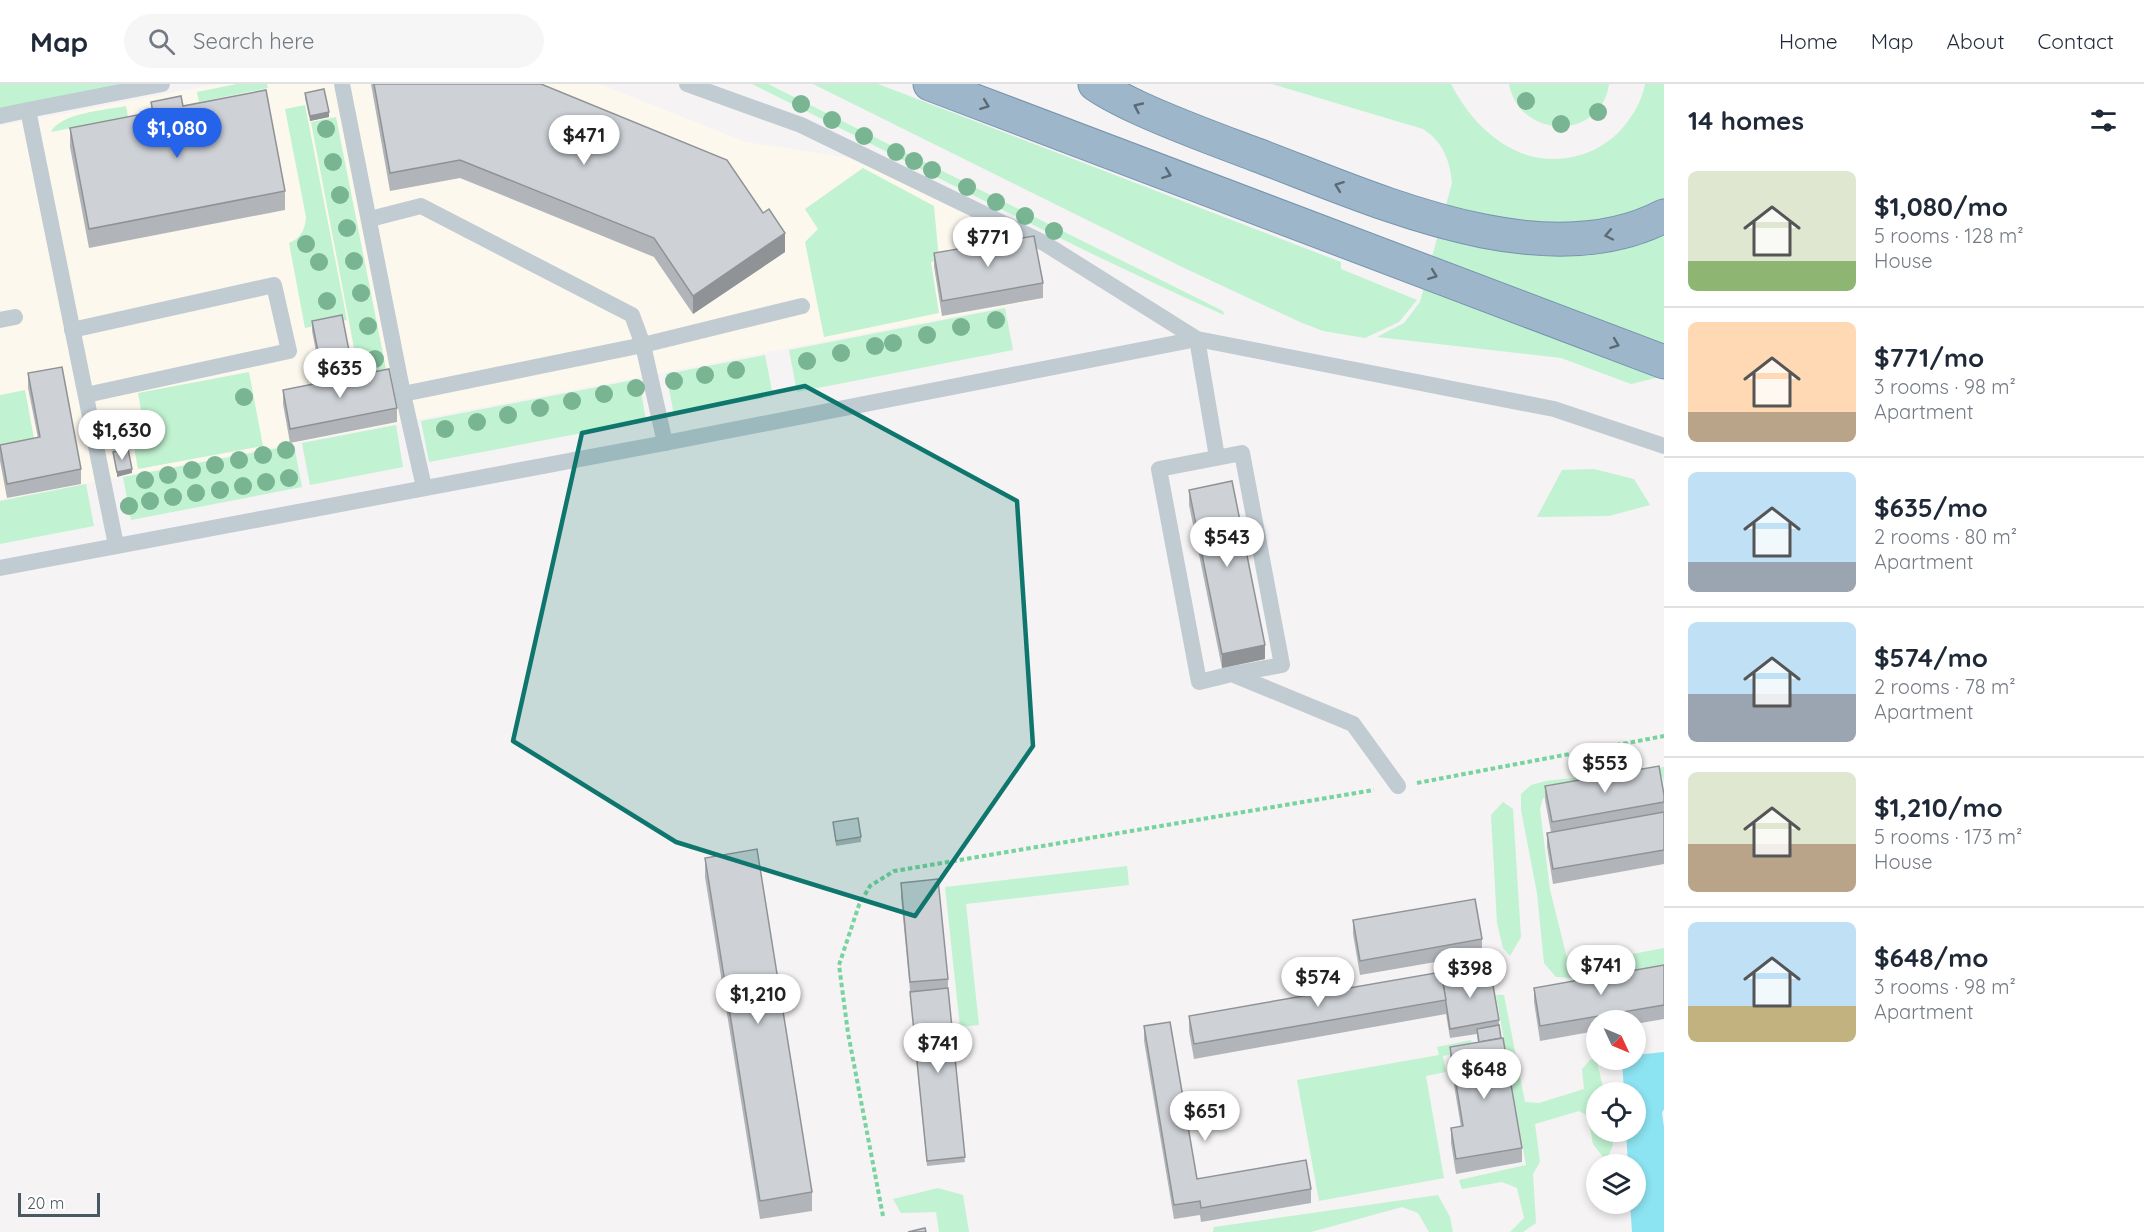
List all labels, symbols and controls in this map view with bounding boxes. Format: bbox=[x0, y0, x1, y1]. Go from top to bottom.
search box bbox=[124, 14, 544, 68]
text: Map bbox=[30, 24, 88, 59]
icon: search bbox=[145, 25, 178, 58]
text: Search here bbox=[193, 27, 315, 55]
text: Home bbox=[1779, 28, 1838, 54]
text: Map bbox=[1871, 28, 1914, 54]
text: About bbox=[1947, 28, 2005, 54]
text: Contact bbox=[2038, 28, 2114, 54]
one-way arrow bbox=[979, 98, 990, 110]
one-way arrow bbox=[1133, 103, 1144, 115]
text: 14 homes bbox=[1688, 104, 1804, 137]
icon: filters bbox=[2087, 104, 2120, 137]
pin: $1,080 bbox=[128, 108, 226, 159]
text: $1,080 bbox=[147, 115, 207, 140]
pin: $471 bbox=[548, 115, 620, 166]
text: $471 bbox=[563, 122, 605, 147]
one-way arrow bbox=[1161, 167, 1172, 179]
one-way arrow bbox=[1334, 180, 1344, 193]
text: $1,080/mo bbox=[1874, 190, 2008, 223]
icon: home bbox=[1736, 195, 1808, 267]
pin: $771 bbox=[952, 217, 1024, 268]
text: 5 rooms · 128 m² bbox=[1874, 223, 2024, 248]
text: $771 bbox=[967, 224, 1009, 249]
one-way arrow bbox=[1604, 228, 1614, 241]
text: House bbox=[1874, 248, 1933, 273]
one-way arrow bbox=[1427, 268, 1438, 280]
one-way arrow bbox=[1609, 337, 1620, 349]
text: $771/mo bbox=[1874, 341, 1984, 374]
icon: home bbox=[1736, 346, 1808, 418]
pin: $635 bbox=[304, 348, 376, 399]
text: $635 bbox=[317, 355, 363, 380]
text: 3 rooms · 98 m² bbox=[1874, 374, 2016, 399]
text: Apartment bbox=[1874, 399, 1974, 424]
pin: $1,630 bbox=[73, 410, 171, 461]
text: $1,630 bbox=[92, 417, 152, 442]
text: $635/mo bbox=[1874, 491, 1988, 524]
icon: home bbox=[1736, 496, 1808, 568]
pin: $543 bbox=[1191, 517, 1263, 568]
text: $543 bbox=[1204, 524, 1250, 549]
text: 2 rooms · 80 m² bbox=[1874, 524, 2017, 549]
text: Apartment bbox=[1874, 549, 1974, 574]
text: $574/mo bbox=[1874, 641, 1988, 674]
icon: home bbox=[1736, 646, 1808, 718]
text: 2 rooms · 78 m² bbox=[1874, 674, 2016, 699]
text: Apartment bbox=[1874, 699, 1974, 724]
pin: $553 bbox=[1569, 743, 1641, 794]
text: $553 bbox=[1582, 750, 1628, 775]
text: $1,210/mo bbox=[1874, 791, 2003, 824]
icon: home bbox=[1736, 796, 1808, 868]
text: 5 rooms · 173 m² bbox=[1874, 824, 2022, 849]
text: House bbox=[1874, 849, 1933, 874]
text: $648/mo bbox=[1874, 941, 1988, 974]
pin: $741 bbox=[1565, 945, 1637, 996]
icon: home bbox=[1736, 946, 1808, 1018]
pin: $398 bbox=[1434, 948, 1506, 999]
text: $741 bbox=[1580, 952, 1622, 977]
text: $398 bbox=[1448, 955, 1493, 980]
pin: $574 bbox=[1282, 957, 1354, 1008]
text: $574 bbox=[1295, 964, 1341, 989]
pin: $1,210 bbox=[709, 974, 807, 1025]
text: 3 rooms · 98 m² bbox=[1874, 974, 2016, 999]
text: $1,210 bbox=[730, 981, 786, 1006]
text: Apartment bbox=[1874, 999, 1974, 1024]
north arrow bbox=[1586, 1010, 1646, 1070]
map controls bbox=[1586, 1010, 1646, 1214]
pin: $741 bbox=[902, 1023, 974, 1074]
text: $741 bbox=[917, 1030, 959, 1055]
pin: $648 bbox=[1448, 1049, 1520, 1100]
text: $648 bbox=[1461, 1056, 1507, 1081]
button: locate bbox=[1586, 1082, 1646, 1142]
pin: $651 bbox=[1169, 1091, 1241, 1142]
text: $651 bbox=[1184, 1098, 1226, 1123]
button: layers bbox=[1586, 1154, 1646, 1214]
scale bar bbox=[18, 1190, 100, 1218]
text: 20 m bbox=[27, 1193, 64, 1213]

